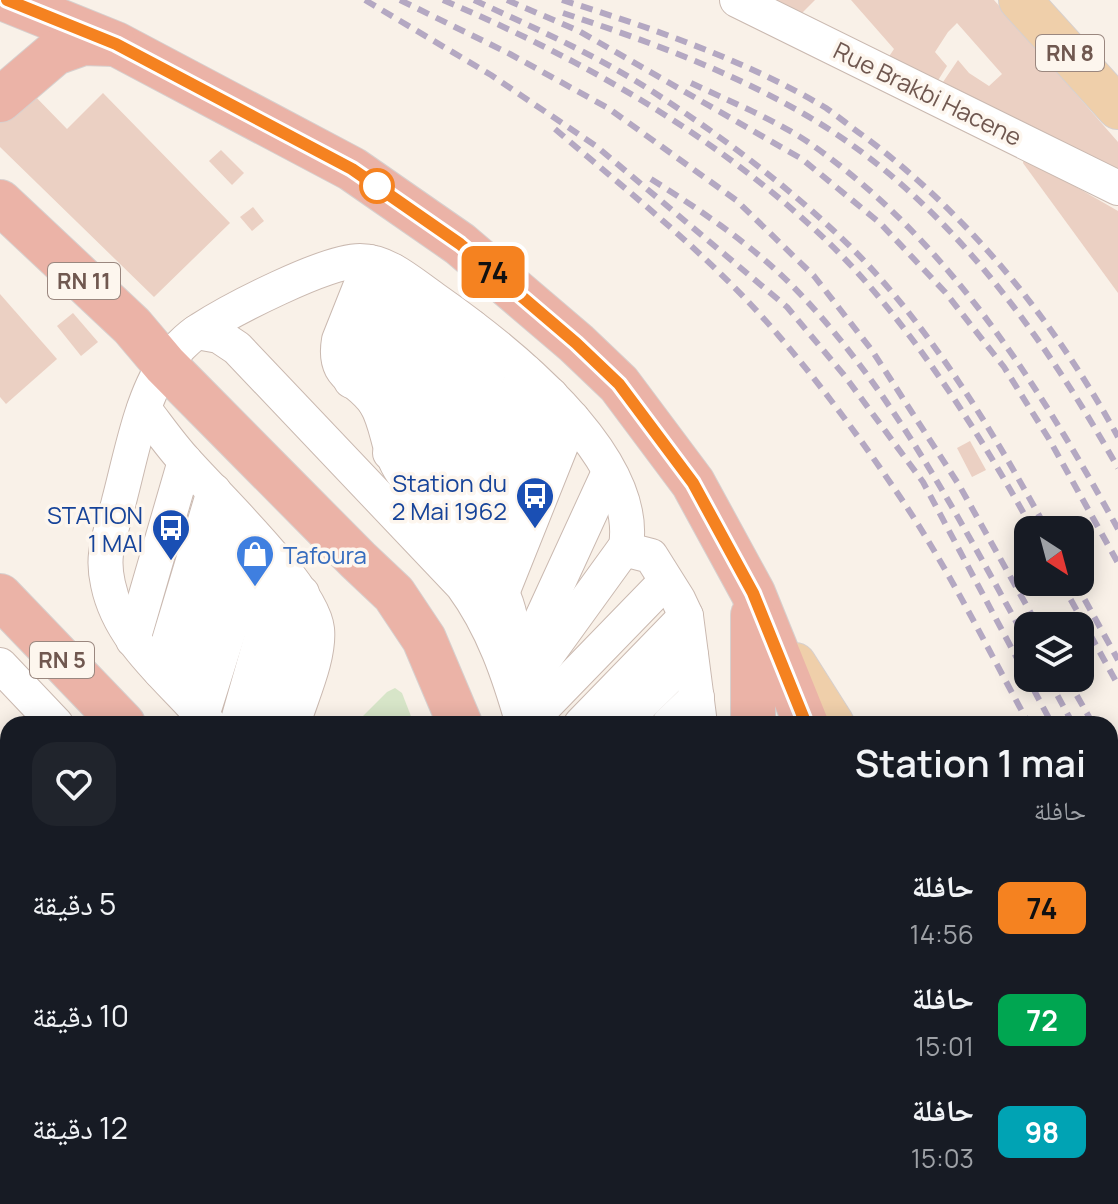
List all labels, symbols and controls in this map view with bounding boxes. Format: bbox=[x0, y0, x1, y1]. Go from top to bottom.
street label: Rue Brakbi Hacene bbox=[828, 33, 1028, 153]
road number: RN 8 bbox=[1036, 35, 1104, 71]
unlabelled marker bbox=[360, 169, 394, 203]
line badge: 74 bbox=[457, 246, 529, 298]
text: 74 bbox=[478, 253, 508, 291]
road number: RN 11 bbox=[48, 263, 120, 299]
place label: Station du 2 Mai 1962 bbox=[392, 466, 507, 527]
bus stop icon: Station du 2 Mai 1962 bbox=[514, 475, 556, 530]
place label: STATION 1 MAI bbox=[47, 498, 143, 559]
bus stop icon: STATION 1 MAI bbox=[150, 507, 192, 562]
north arrow bbox=[1014, 516, 1094, 596]
map controls bbox=[1014, 516, 1094, 692]
shop icon: Tafoura bbox=[234, 533, 276, 588]
place label: Tafoura bbox=[283, 538, 367, 571]
button: layers bbox=[1014, 612, 1094, 692]
road number: RN 5 bbox=[30, 642, 94, 678]
text: Station 1 mai bbox=[855, 736, 1086, 788]
button: heart bbox=[32, 742, 116, 826]
text: حافلة bbox=[1034, 792, 1086, 828]
text: حافلة bbox=[912, 865, 974, 906]
text: 5 دقيقة bbox=[32, 883, 116, 924]
text: 74 bbox=[1027, 889, 1057, 927]
text: 14:56 bbox=[910, 916, 974, 952]
text: حافلة bbox=[912, 977, 974, 1018]
text: 10 دقيقة bbox=[32, 995, 129, 1036]
text: 72 bbox=[1026, 1001, 1058, 1039]
text: 15:01 bbox=[915, 1028, 974, 1064]
text: حافلة bbox=[912, 1089, 974, 1130]
text: 12 دقيقة bbox=[32, 1107, 128, 1148]
text: 98 bbox=[1025, 1113, 1059, 1151]
text: 15:03 bbox=[911, 1140, 974, 1176]

